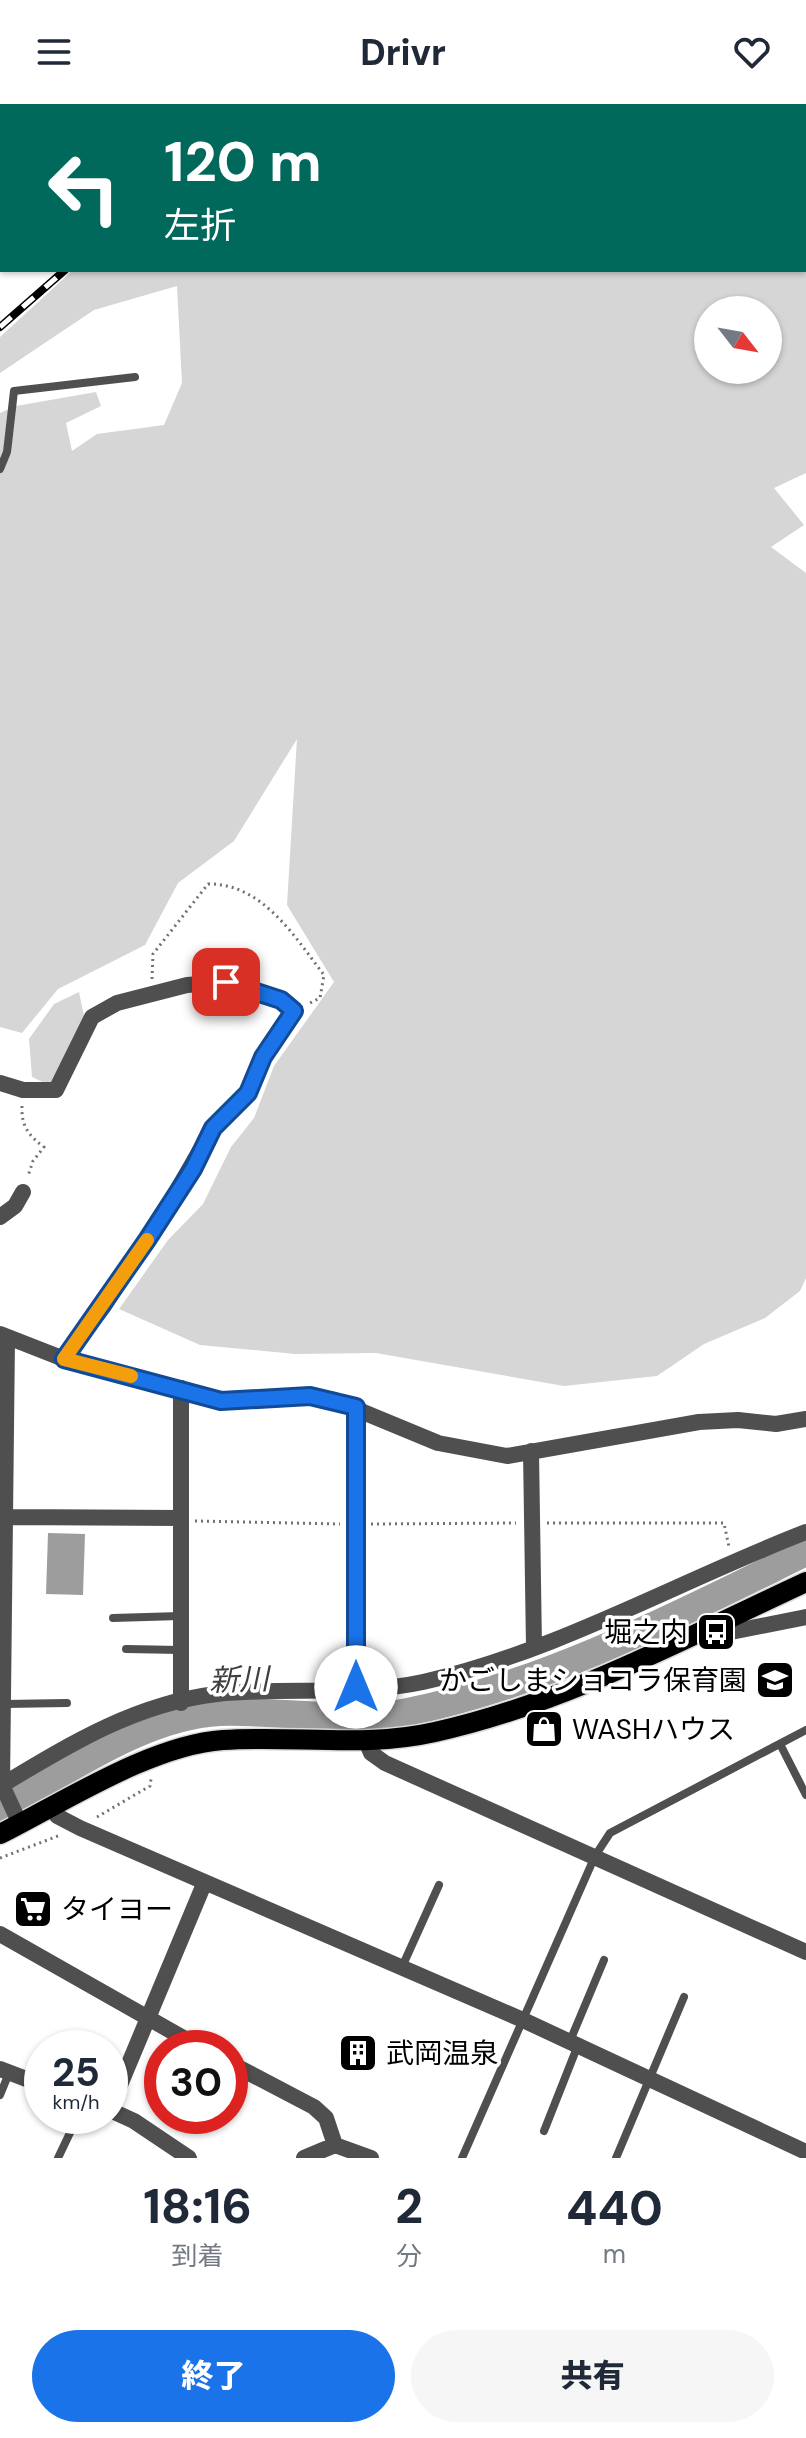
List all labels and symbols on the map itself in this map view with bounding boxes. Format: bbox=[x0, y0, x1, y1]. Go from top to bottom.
north arrow bbox=[694, 296, 782, 384]
pin bbox=[192, 948, 260, 1016]
bus stop icon: 堀之内 bbox=[695, 1611, 737, 1653]
place label: 堀之内 bbox=[604, 1614, 688, 1651]
position arrow bbox=[314, 1645, 398, 1729]
water label: 新川 bbox=[208, 1659, 273, 1700]
school or university icon: かごしまショコラ保育園 bbox=[754, 1659, 796, 1701]
place label: かごしまショコラ保育園 bbox=[439, 1662, 747, 1699]
shop icon: WASHハウス bbox=[523, 1708, 565, 1750]
place label: WASHハウス bbox=[572, 1711, 735, 1748]
supermarket icon: タイヨー bbox=[12, 1888, 54, 1930]
place label: タイヨー bbox=[61, 1891, 173, 1928]
speed limit sign: 30 bbox=[144, 2030, 248, 2134]
building icon: 武岡温泉 bbox=[337, 2032, 379, 2074]
place label: 武岡温泉 bbox=[386, 2035, 498, 2072]

